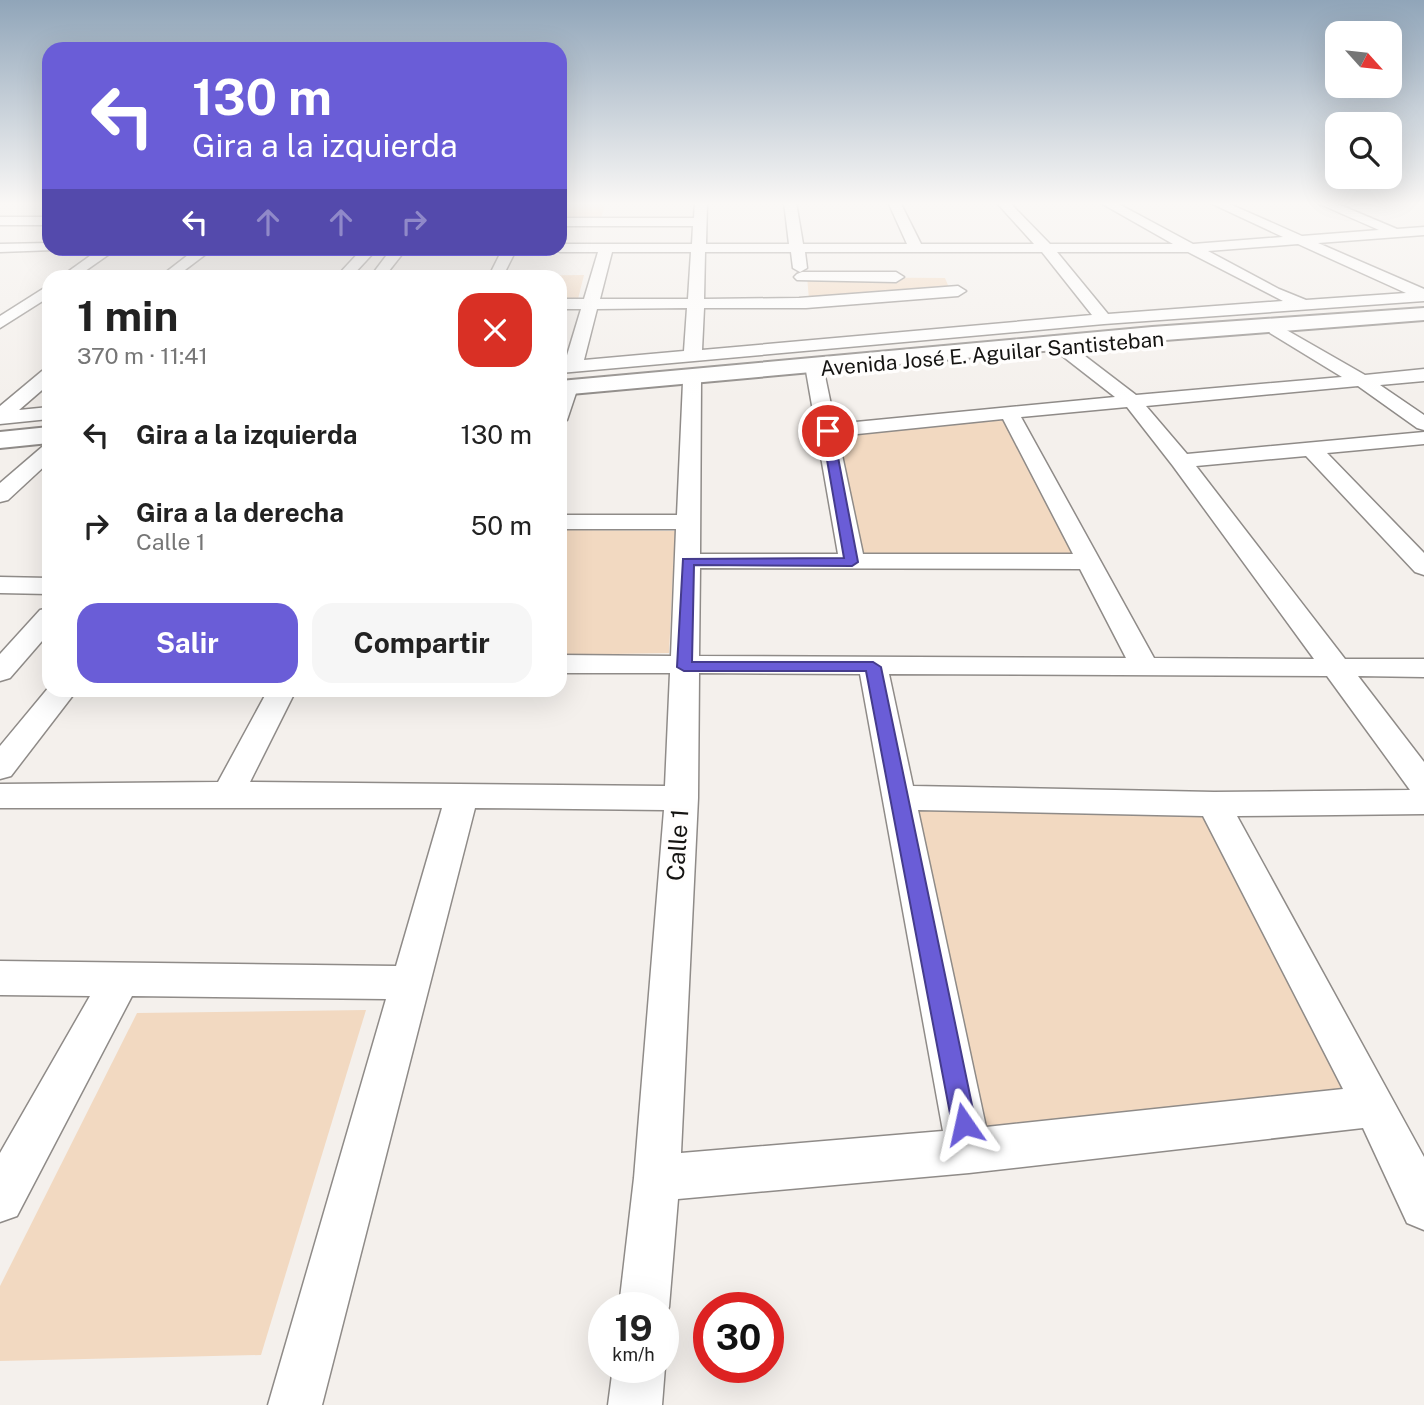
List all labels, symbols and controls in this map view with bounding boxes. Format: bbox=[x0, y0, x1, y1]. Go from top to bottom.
north arrow bbox=[1325, 21, 1402, 98]
map controls bbox=[1325, 21, 1402, 189]
text: 130 m bbox=[192, 68, 332, 126]
icon: left bbox=[77, 70, 168, 161]
button: search bbox=[1325, 112, 1402, 189]
text: Gira a la izquierda bbox=[192, 127, 458, 164]
icon: left bbox=[176, 203, 214, 241]
icon: ahead bbox=[249, 203, 287, 241]
icon: ahead bbox=[322, 203, 360, 241]
icon: right bbox=[395, 203, 433, 241]
text: 1 min bbox=[77, 291, 178, 340]
button: close bbox=[458, 293, 532, 367]
street label: Avenida José E. Aguilar Santisteban bbox=[819, 326, 1165, 381]
text: 370 m · 11:41 bbox=[77, 342, 208, 369]
pin bbox=[798, 401, 858, 461]
icon: arrive bbox=[809, 412, 847, 450]
icon: left bbox=[77, 416, 115, 454]
text: Gira a la izquierda bbox=[136, 419, 358, 450]
text: 130 m bbox=[460, 419, 532, 450]
text: Gira a la derecha bbox=[136, 497, 344, 528]
icon: right bbox=[77, 507, 115, 545]
text: 50 m bbox=[471, 510, 532, 541]
text: Calle 1 bbox=[136, 528, 205, 555]
button: Salir bbox=[77, 603, 298, 683]
button: Compartir bbox=[312, 603, 532, 683]
street label: Calle 1 bbox=[661, 808, 693, 882]
position arrow bbox=[927, 1087, 1001, 1161]
speed limit sign: 30 bbox=[693, 1292, 784, 1383]
text: 19 bbox=[614, 1308, 653, 1349]
text: km/h bbox=[612, 1344, 655, 1365]

